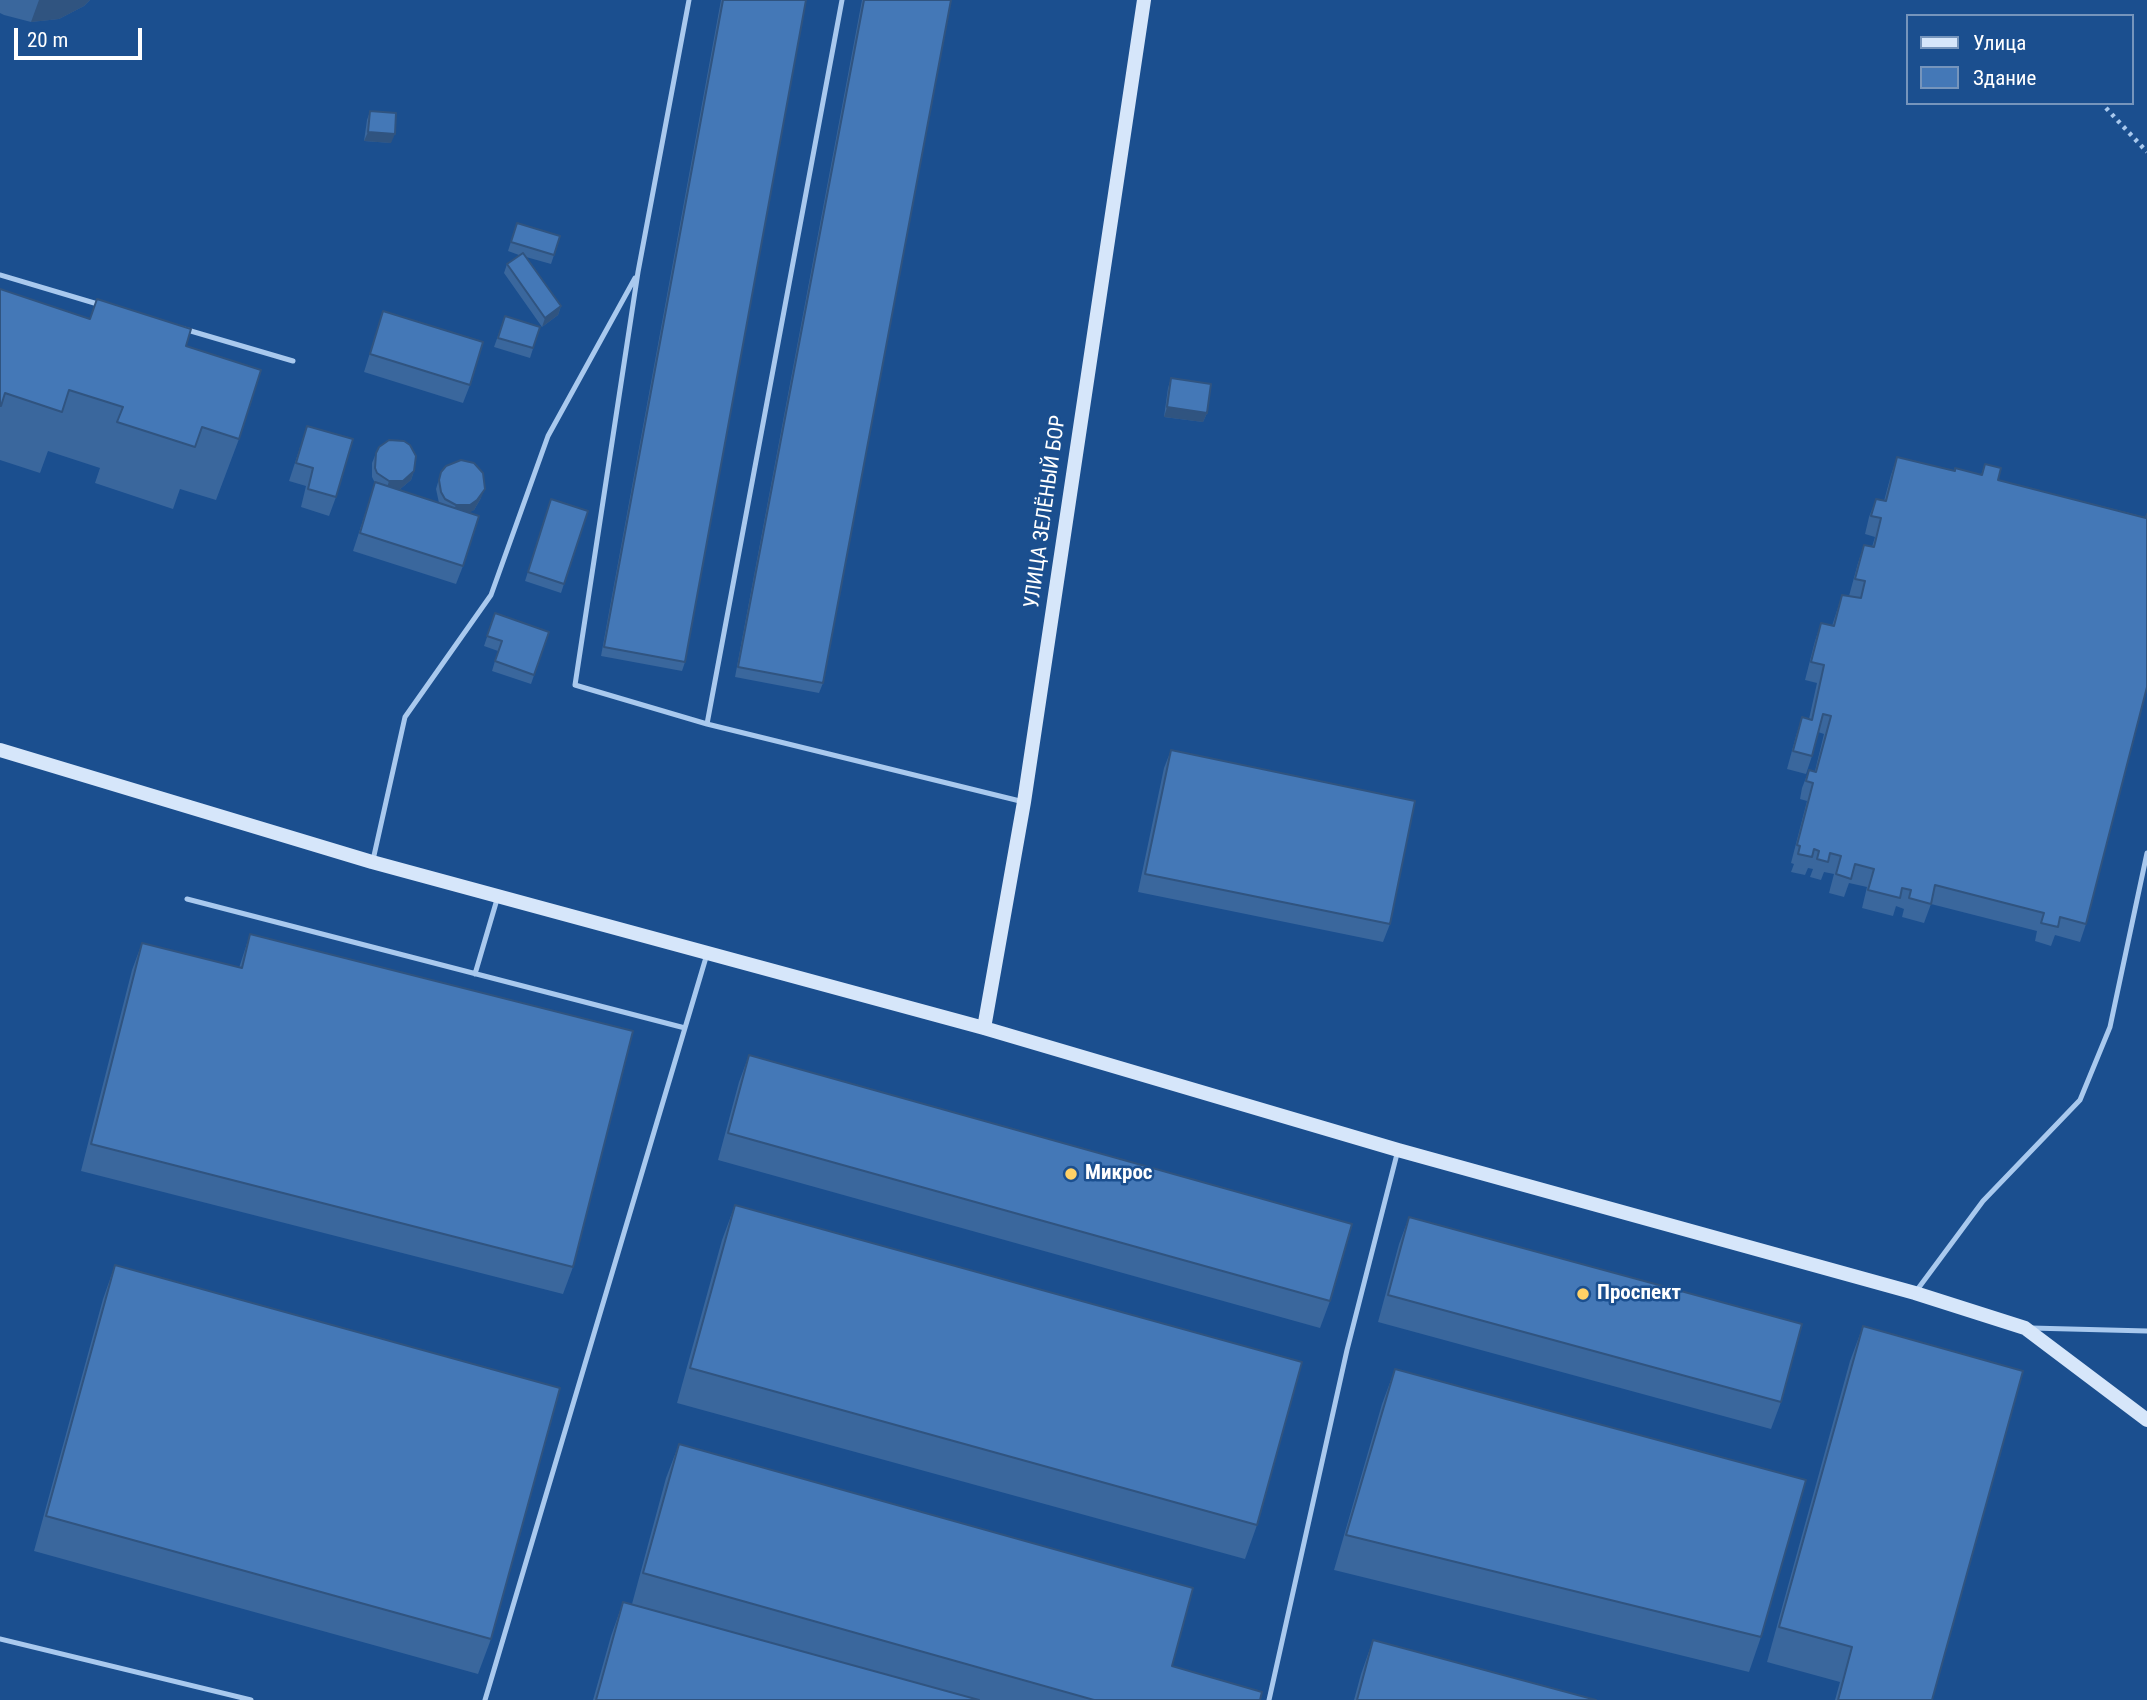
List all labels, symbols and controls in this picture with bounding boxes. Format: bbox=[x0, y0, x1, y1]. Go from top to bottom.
scale bar bbox=[18, 14, 145, 58]
legend bbox=[1906, 14, 2133, 105]
text: 20 m bbox=[27, 28, 68, 52]
text: Улица bbox=[1973, 31, 2026, 55]
text: Здание bbox=[1973, 66, 2036, 90]
street label: УЛИЦА ЗЕЛЁНЫЙ БОР bbox=[1020, 414, 1072, 610]
place label: Микрос bbox=[1085, 1161, 1153, 1187]
marker: Микрос bbox=[1063, 1166, 1079, 1182]
place label: Проспект bbox=[1597, 1281, 1681, 1307]
marker: Проспект bbox=[1575, 1286, 1591, 1302]

